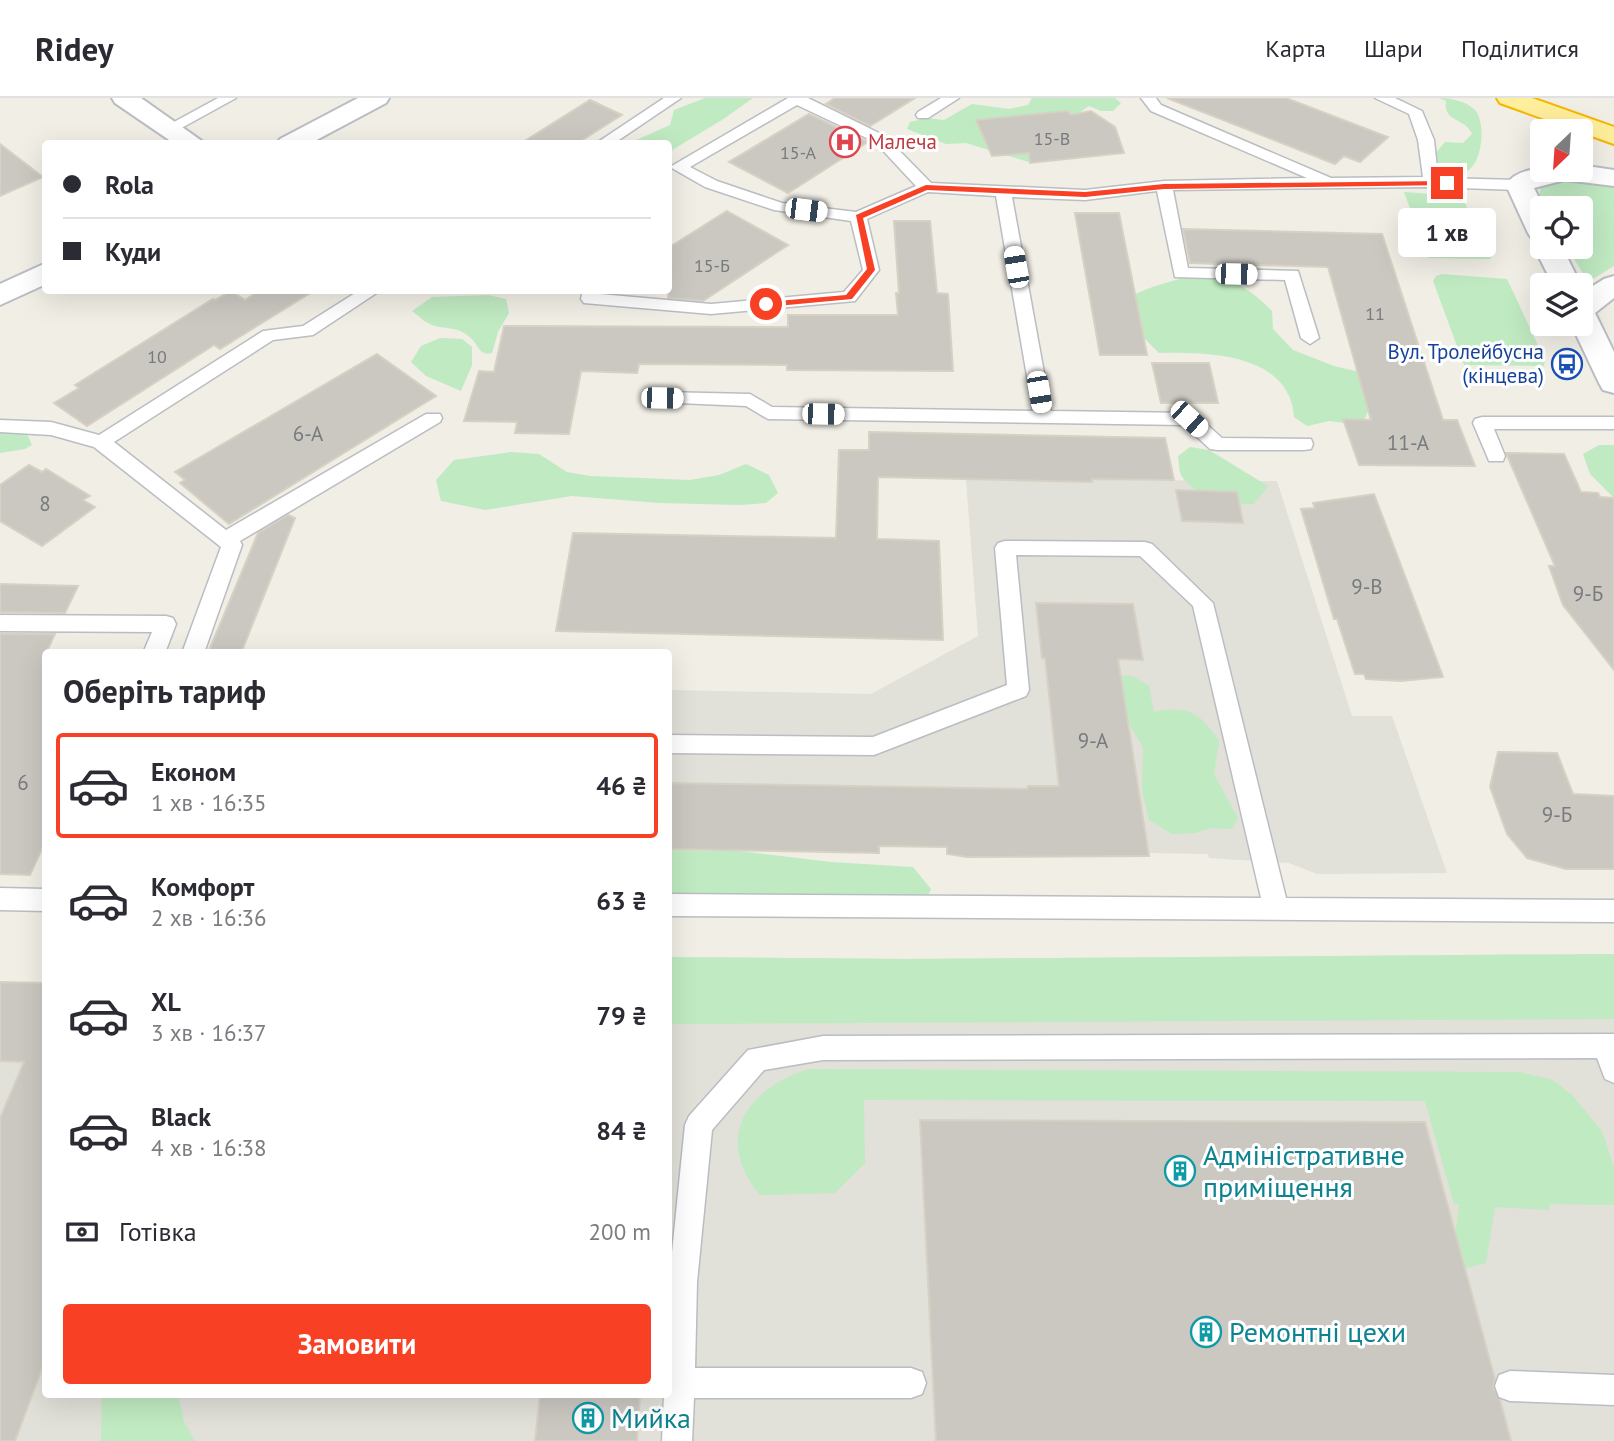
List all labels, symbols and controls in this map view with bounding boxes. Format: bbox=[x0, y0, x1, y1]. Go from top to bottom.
text: Ridey bbox=[35, 27, 114, 70]
text: Карта bbox=[1265, 33, 1326, 64]
text: Шари bbox=[1364, 33, 1423, 64]
text: Поділитися bbox=[1461, 33, 1579, 64]
north arrow bbox=[1530, 119, 1592, 182]
map controls bbox=[1530, 119, 1593, 336]
hospital icon: Малеча bbox=[828, 125, 862, 159]
house number: 15-В bbox=[1034, 127, 1070, 150]
place label: Малеча bbox=[868, 128, 937, 155]
house number: 15-А bbox=[780, 141, 816, 164]
route end bbox=[1431, 167, 1463, 199]
text: Rola bbox=[105, 168, 154, 201]
button: locate bbox=[1530, 196, 1593, 259]
car bbox=[784, 197, 829, 223]
callout: 1 хв bbox=[1398, 208, 1496, 256]
text: 1 хв bbox=[1426, 218, 1468, 247]
text: Куди bbox=[105, 235, 161, 268]
car bbox=[1003, 244, 1030, 290]
house number: 15-Б bbox=[694, 254, 730, 277]
car bbox=[1215, 263, 1258, 285]
button: layers bbox=[1530, 273, 1593, 336]
route start bbox=[750, 288, 782, 320]
house number: 11 bbox=[1365, 302, 1385, 325]
place label: Вул. Тролейбусна (кінцева) bbox=[1387, 338, 1544, 389]
house number: 10 bbox=[147, 345, 167, 368]
bus stop icon: Вул. Тролейбусна (кінцева) bbox=[1550, 347, 1584, 381]
car bbox=[1026, 369, 1053, 415]
car bbox=[641, 387, 684, 409]
car bbox=[1167, 397, 1212, 441]
car bbox=[802, 403, 845, 425]
house number: 6-А bbox=[293, 420, 324, 447]
house number: 11-А bbox=[1387, 429, 1430, 456]
house number: 8 bbox=[39, 490, 51, 517]
house number: 9-В bbox=[1351, 573, 1383, 600]
house number: 9-Б bbox=[1573, 580, 1603, 607]
text: Оберіть тариф bbox=[63, 670, 266, 712]
house number: 9-А bbox=[1078, 727, 1109, 754]
icon: car bbox=[67, 754, 130, 817]
text: Економ bbox=[151, 755, 236, 788]
house number: 6 bbox=[17, 769, 29, 796]
text: 46 ₴ bbox=[596, 769, 647, 802]
text: 1 хв · 16:35 bbox=[151, 788, 267, 817]
house number: 9-Б bbox=[1542, 801, 1572, 828]
icon: car bbox=[67, 869, 130, 932]
text: Комфорт bbox=[151, 870, 254, 903]
text: 63 ₴ bbox=[596, 884, 647, 917]
text: 2 хв · 16:36 bbox=[151, 903, 267, 932]
icon: car bbox=[67, 984, 130, 1047]
text: XL bbox=[151, 985, 181, 1018]
text: 79 ₴ bbox=[596, 999, 647, 1032]
text: 3 хв · 16:37 bbox=[151, 1018, 267, 1047]
icon: car bbox=[67, 1099, 130, 1162]
text: Black bbox=[151, 1100, 211, 1133]
text: 84 ₴ bbox=[596, 1114, 647, 1147]
text: 4 хв · 16:38 bbox=[151, 1133, 267, 1162]
place label: Адміністративне приміщення bbox=[1203, 1136, 1405, 1205]
building icon: Адміністративне приміщення bbox=[1163, 1154, 1197, 1188]
icon: cash bbox=[63, 1213, 101, 1251]
text: Готівка bbox=[119, 1215, 197, 1248]
text: 200 m bbox=[589, 1217, 651, 1246]
button: Замовити bbox=[63, 1304, 651, 1384]
place label: Ремонтні цехи bbox=[1229, 1313, 1406, 1350]
building icon: Ремонтні цехи bbox=[1189, 1315, 1223, 1349]
place label: Мийка bbox=[611, 1399, 691, 1436]
building icon: Мийка bbox=[571, 1401, 605, 1435]

